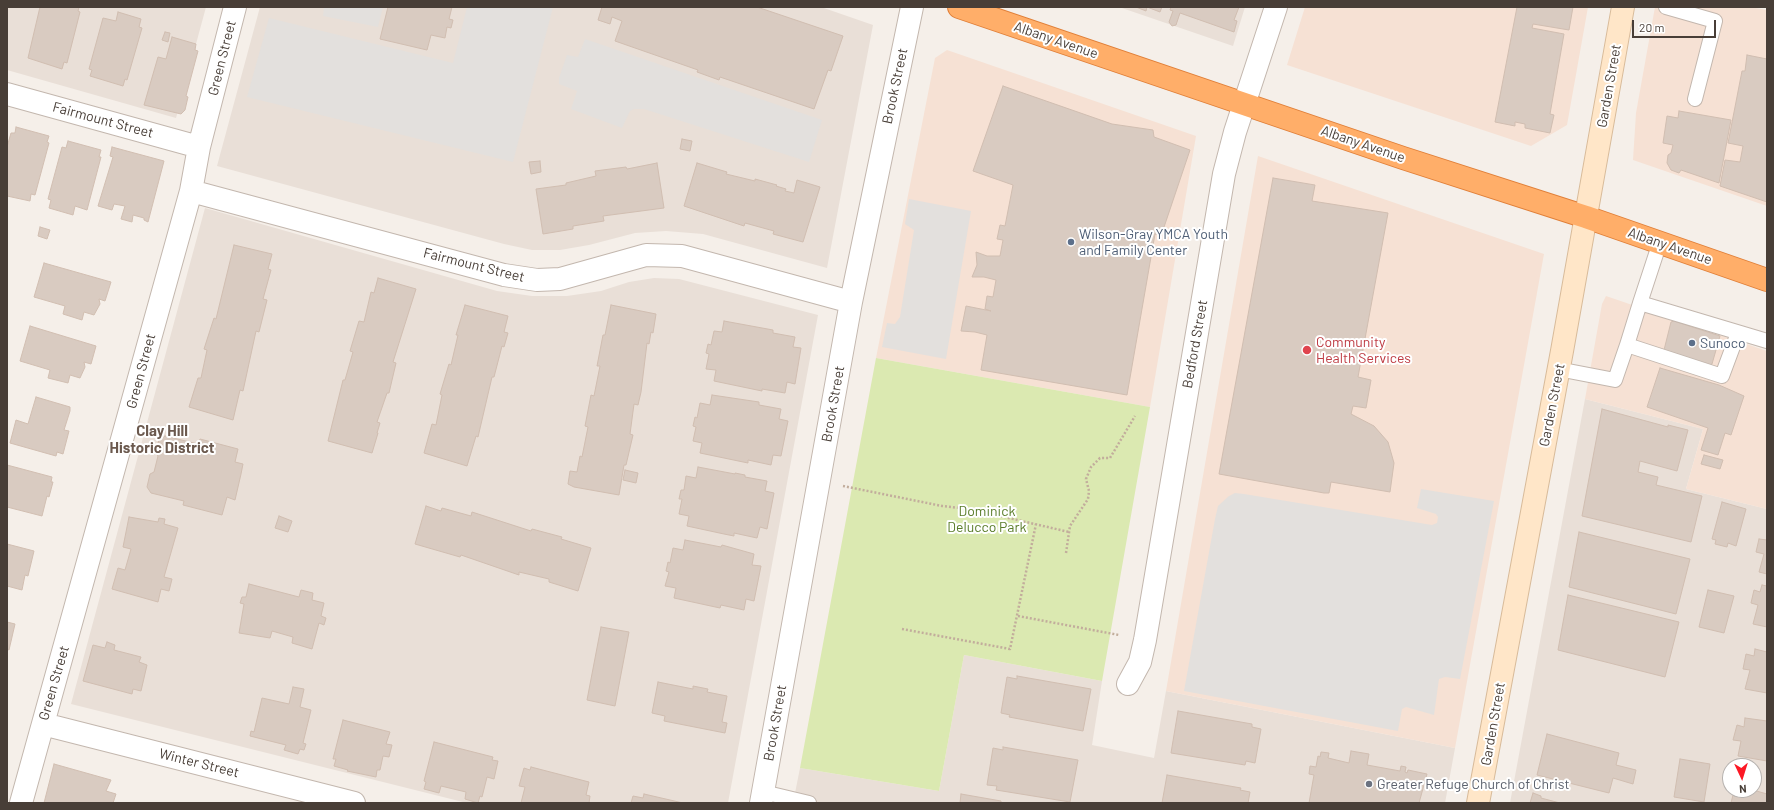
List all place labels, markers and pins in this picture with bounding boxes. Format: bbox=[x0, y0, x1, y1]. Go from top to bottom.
place label: Wilson-Gray YMCA Youth and Family Center bbox=[1079, 226, 1228, 258]
marker: Wilson-Gray YMCA Youth and Family Center bbox=[1066, 237, 1076, 247]
place label: Community Health Services bbox=[1316, 334, 1411, 366]
place label: Sunoco bbox=[1700, 335, 1746, 351]
marker: Sunoco bbox=[1687, 338, 1697, 348]
marker: Community Health Services bbox=[1301, 344, 1313, 356]
place label: Greater Refuge Church of Christ bbox=[1377, 776, 1570, 792]
marker: Greater Refuge Church of Christ bbox=[1364, 779, 1374, 789]

